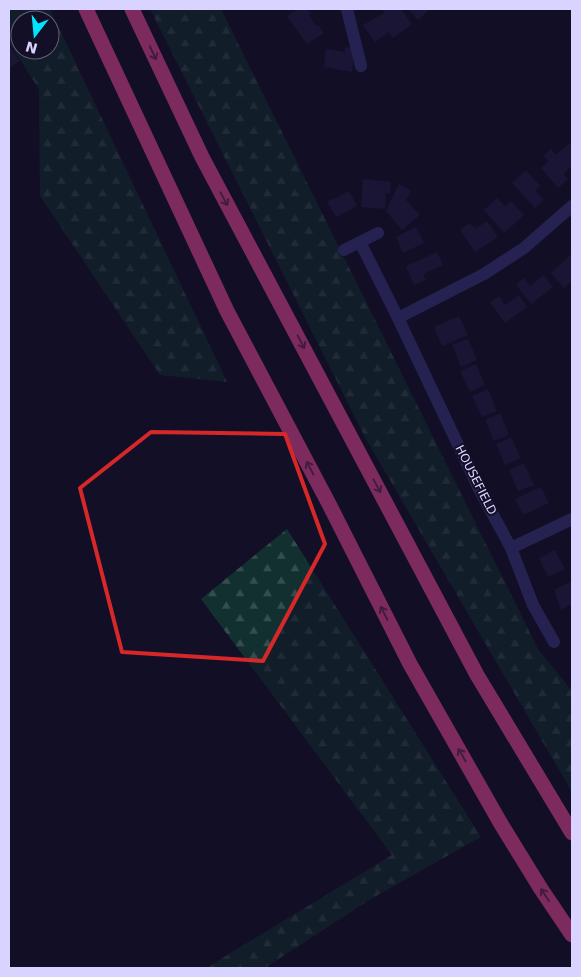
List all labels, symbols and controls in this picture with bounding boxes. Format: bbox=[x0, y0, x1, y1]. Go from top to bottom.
north arrow bbox=[10, 10, 60, 60]
text: N bbox=[24, 38, 39, 57]
one-way arrow bbox=[149, 45, 158, 60]
one-way arrow bbox=[220, 191, 229, 206]
one-way arrow bbox=[296, 335, 306, 349]
street label: HOUSEFIELD bbox=[452, 443, 500, 517]
one-way arrow bbox=[305, 461, 314, 476]
one-way arrow bbox=[373, 478, 382, 493]
one-way arrow bbox=[379, 606, 388, 621]
one-way arrow bbox=[456, 749, 466, 763]
one-way arrow bbox=[540, 888, 550, 902]

